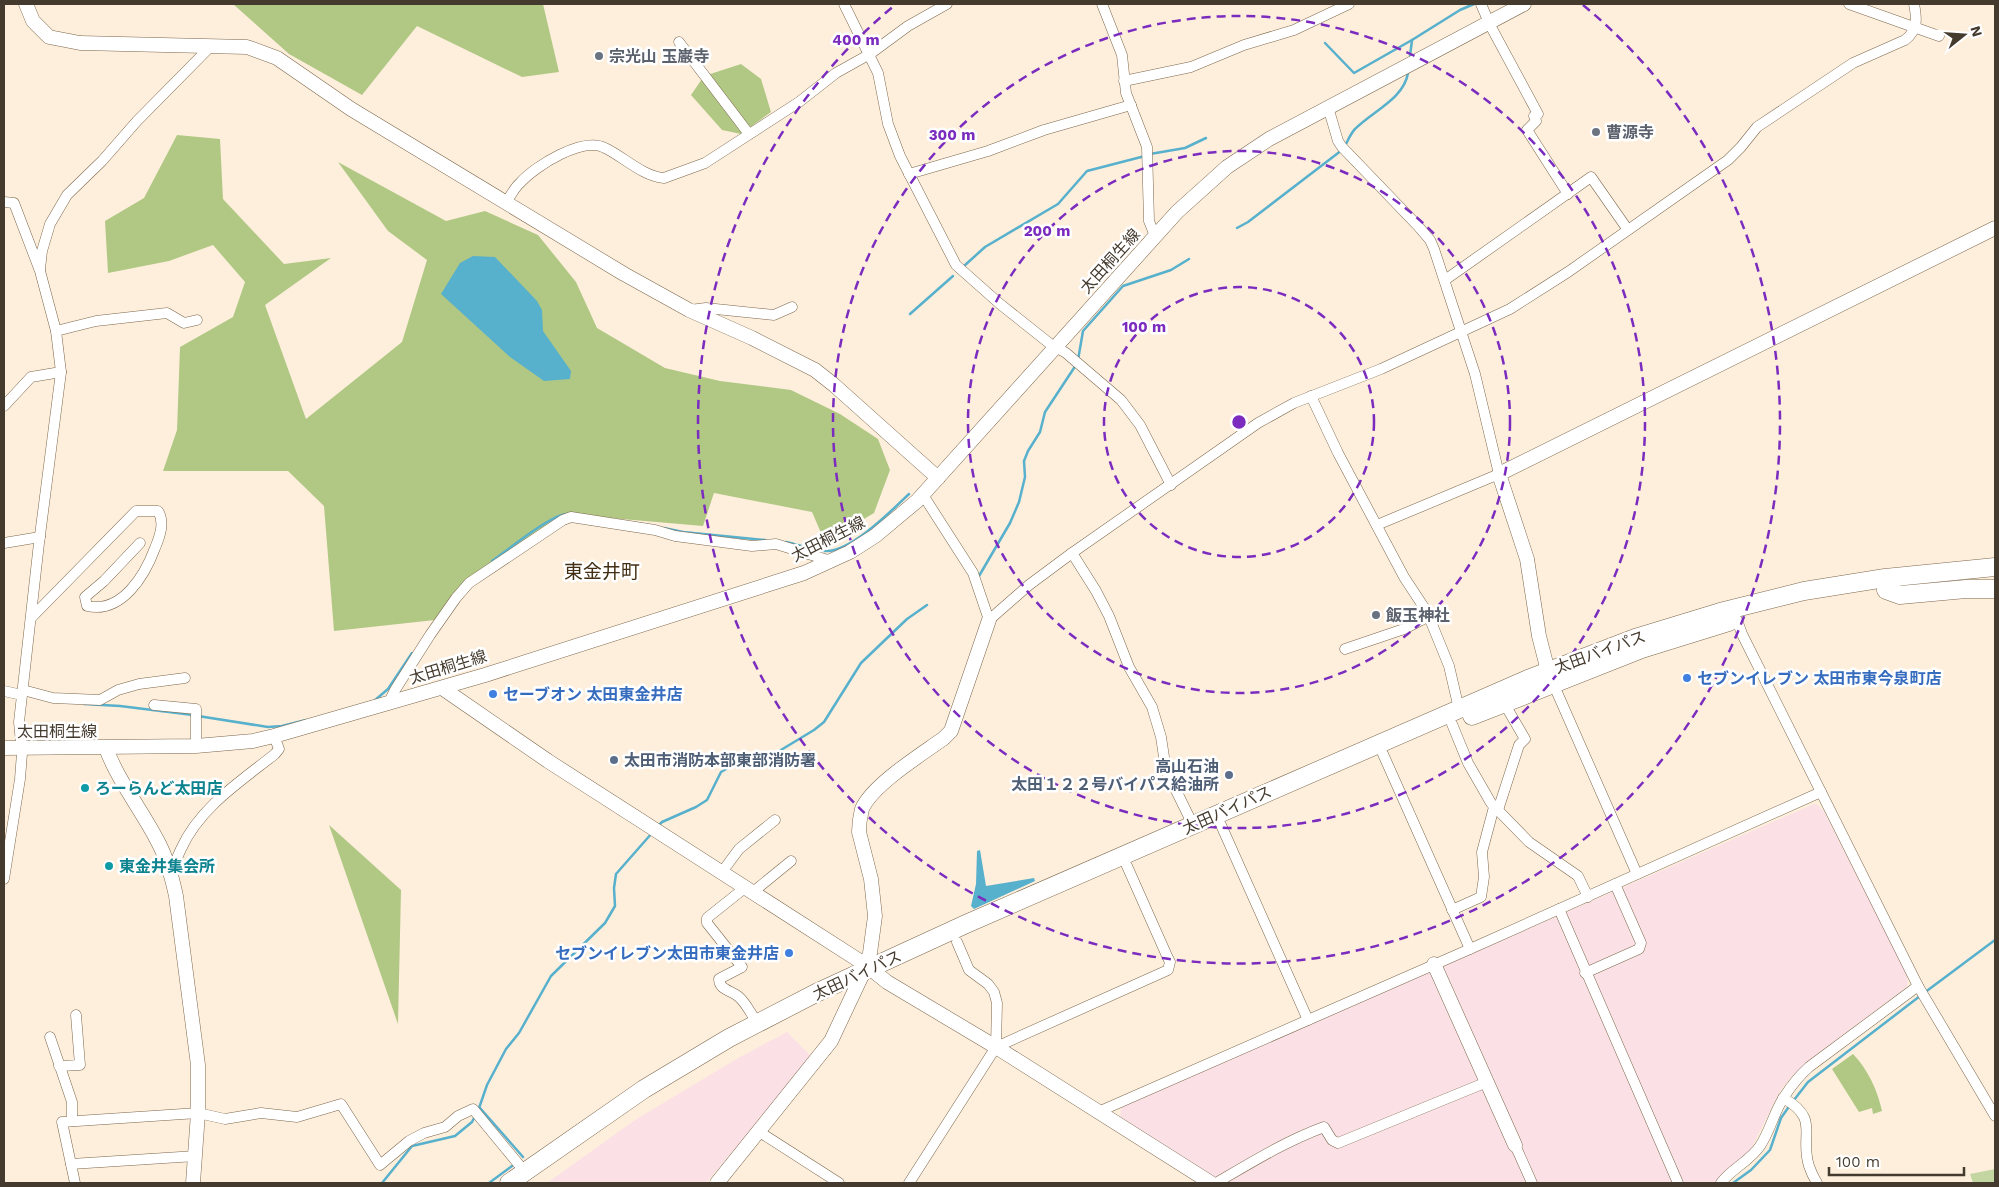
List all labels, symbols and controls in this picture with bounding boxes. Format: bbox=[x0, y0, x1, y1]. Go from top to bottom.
north arrow bbox=[1939, 10, 1989, 60]
text: N bbox=[1967, 24, 1986, 38]
text: 400 m bbox=[832, 31, 880, 49]
place label: 宗光山 玉巌寺 bbox=[609, 47, 710, 66]
marker: 宗光山 玉巌寺 bbox=[593, 50, 605, 62]
place label: 曹源寺 bbox=[1606, 123, 1654, 142]
text: 300 m bbox=[929, 126, 975, 144]
marker: 曹源寺 bbox=[1590, 126, 1602, 138]
text: 200 m bbox=[1024, 222, 1070, 240]
street label: 太田桐生線 bbox=[1076, 225, 1144, 297]
text: 100 m bbox=[1122, 318, 1166, 336]
centre of rings bbox=[1230, 413, 1248, 431]
street label: 太田桐生線 bbox=[788, 512, 868, 566]
district label: 東金井町 bbox=[564, 560, 640, 583]
place label: 飯玉神社 bbox=[1385, 606, 1450, 625]
marker: 飯玉神社 bbox=[1370, 609, 1382, 621]
street label: 太田バイパス bbox=[1552, 627, 1648, 677]
street label: 太田桐生線 bbox=[407, 646, 489, 688]
place label: セブンイレブン 太田市東今泉町店 bbox=[1697, 669, 1942, 688]
marker: セブンイレブン 太田市東今泉町店 bbox=[1681, 672, 1693, 684]
place label: セーブオン 太田東金井店 bbox=[503, 685, 683, 704]
marker: セーブオン 太田東金井店 bbox=[487, 688, 499, 700]
street label: 太田桐生線 bbox=[17, 722, 97, 741]
place label: 太田市消防本部東部消防署 bbox=[624, 751, 816, 770]
marker: 太田市消防本部東部消防署 bbox=[608, 754, 620, 766]
place label: 高山石油 太田１２２号バイパス給油所 bbox=[1011, 757, 1219, 794]
marker: 高山石油 太田１２２号バイパス給油所 bbox=[1223, 769, 1235, 781]
place label: ろーらんど太田店 bbox=[95, 779, 223, 798]
marker: ろーらんど太田店 bbox=[79, 782, 91, 794]
street label: 太田バイパス bbox=[1179, 782, 1275, 838]
place label: 東金井集会所 bbox=[119, 857, 215, 876]
marker: 東金井集会所 bbox=[103, 860, 115, 872]
place label: セブンイレブン太田市東金井店 bbox=[555, 944, 779, 963]
street label: 太田バイパス bbox=[810, 946, 904, 1004]
marker: セブンイレブン太田市東金井店 bbox=[783, 947, 795, 959]
scale bar bbox=[1829, 1144, 1964, 1176]
text: 100 m bbox=[1836, 1153, 1880, 1171]

